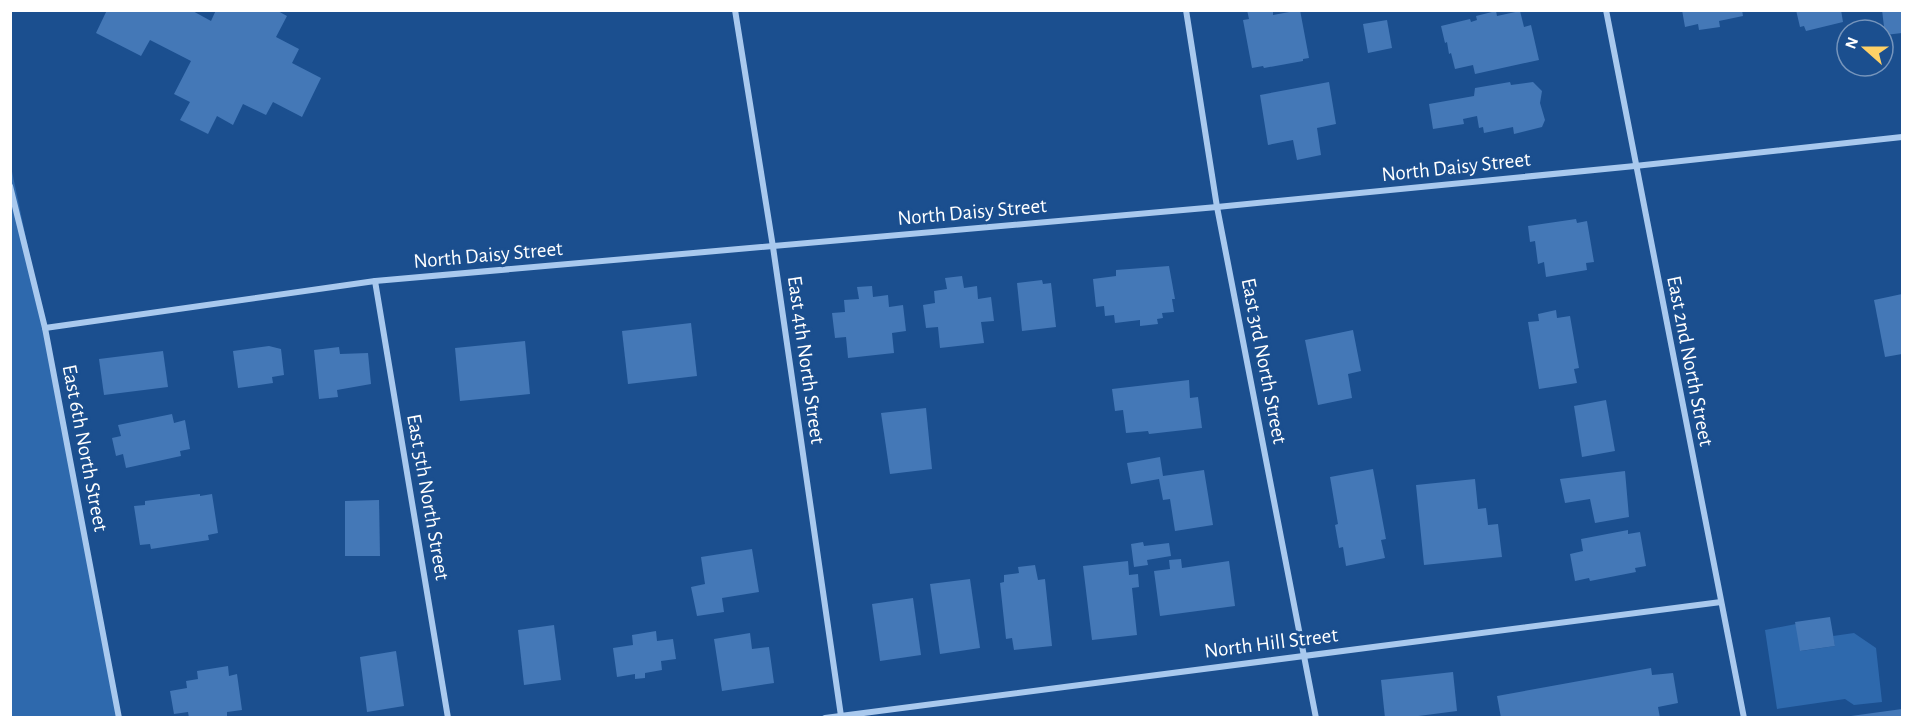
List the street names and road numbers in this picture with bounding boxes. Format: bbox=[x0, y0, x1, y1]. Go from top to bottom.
street label: North Daisy Street bbox=[1380, 149, 1532, 185]
street label: North Daisy Street bbox=[896, 195, 1048, 229]
street label: North Daisy Street bbox=[412, 238, 564, 272]
street label: East 4th North Street bbox=[784, 274, 828, 446]
street label: East 2nd North Street bbox=[1663, 274, 1717, 448]
street label: East 3rd North Street bbox=[1238, 276, 1290, 446]
street label: East 6th North Street bbox=[59, 363, 112, 534]
street label: East 5th North Street bbox=[403, 412, 453, 582]
street label: North Hill Street bbox=[1203, 624, 1339, 662]

